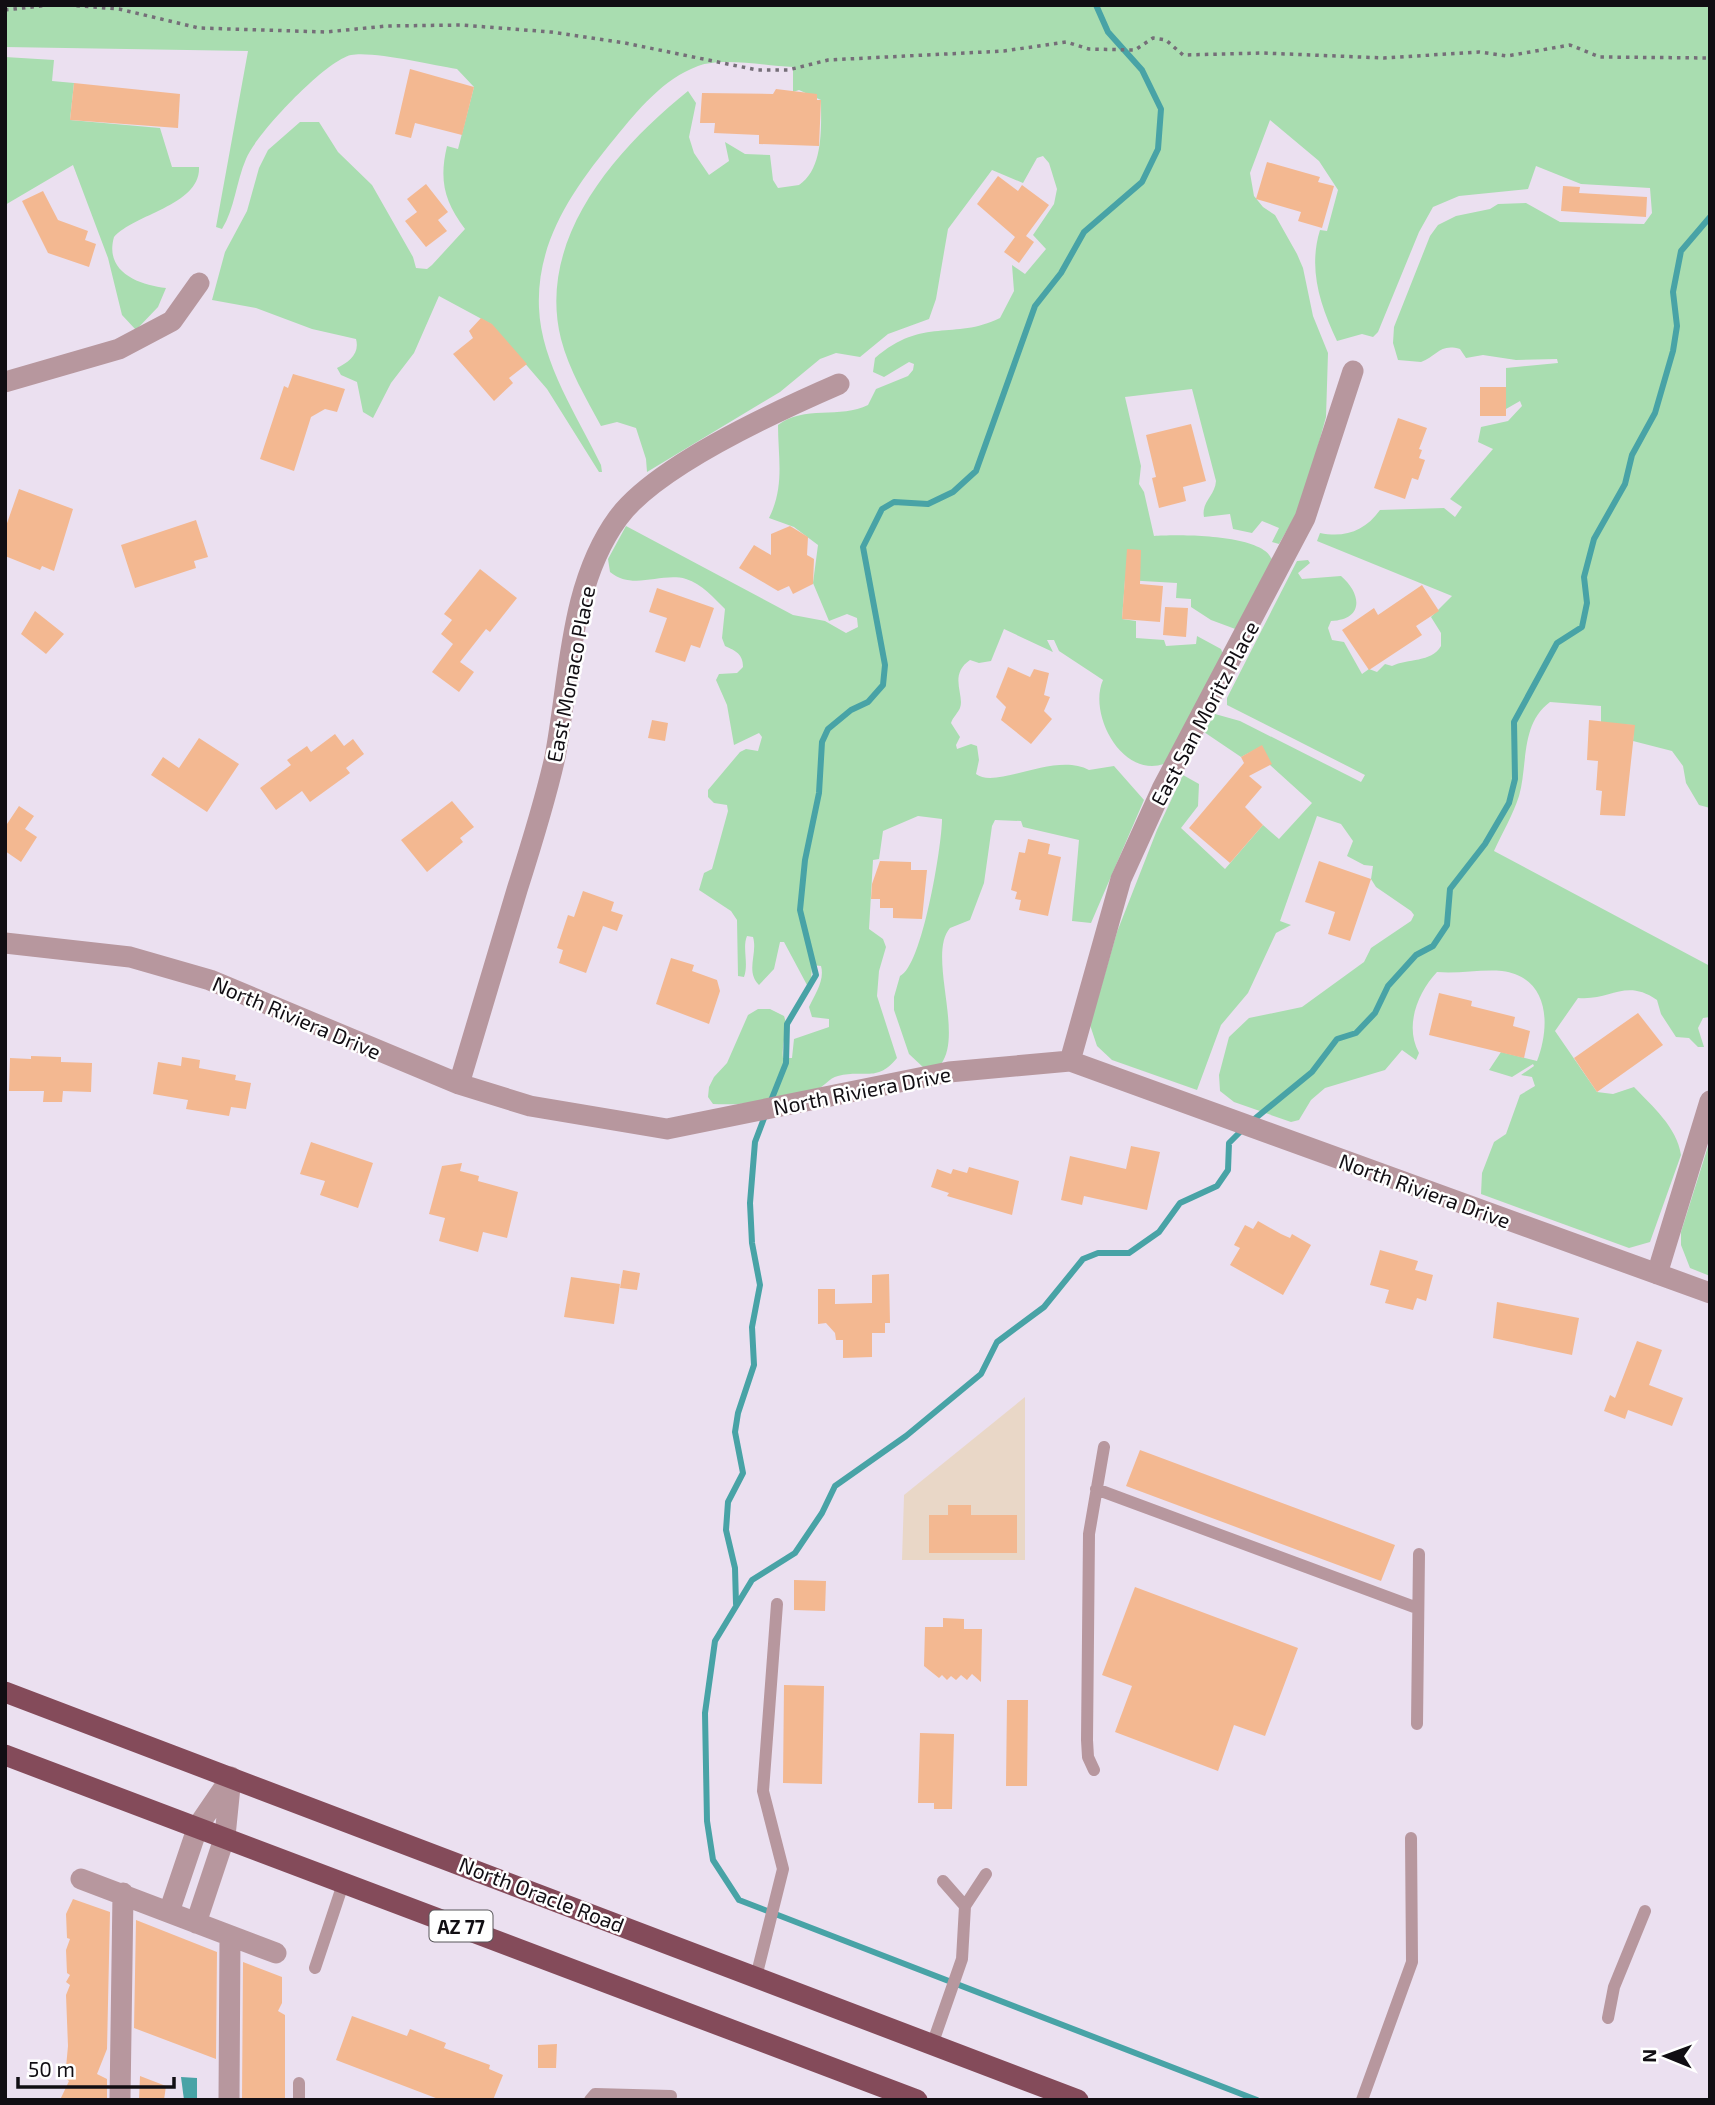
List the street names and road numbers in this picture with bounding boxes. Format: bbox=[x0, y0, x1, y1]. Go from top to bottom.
street label: East Monaco Place bbox=[541, 584, 599, 764]
street label: East San Moritz Place bbox=[1145, 616, 1263, 810]
street label: North Riviera Drive bbox=[209, 970, 385, 1064]
street label: North Riviera Drive bbox=[771, 1061, 953, 1119]
street label: North Riviera Drive bbox=[1336, 1147, 1514, 1233]
street label: North Oracle Road bbox=[456, 1851, 628, 1937]
road number: AZ 77 bbox=[430, 1910, 492, 1942]

